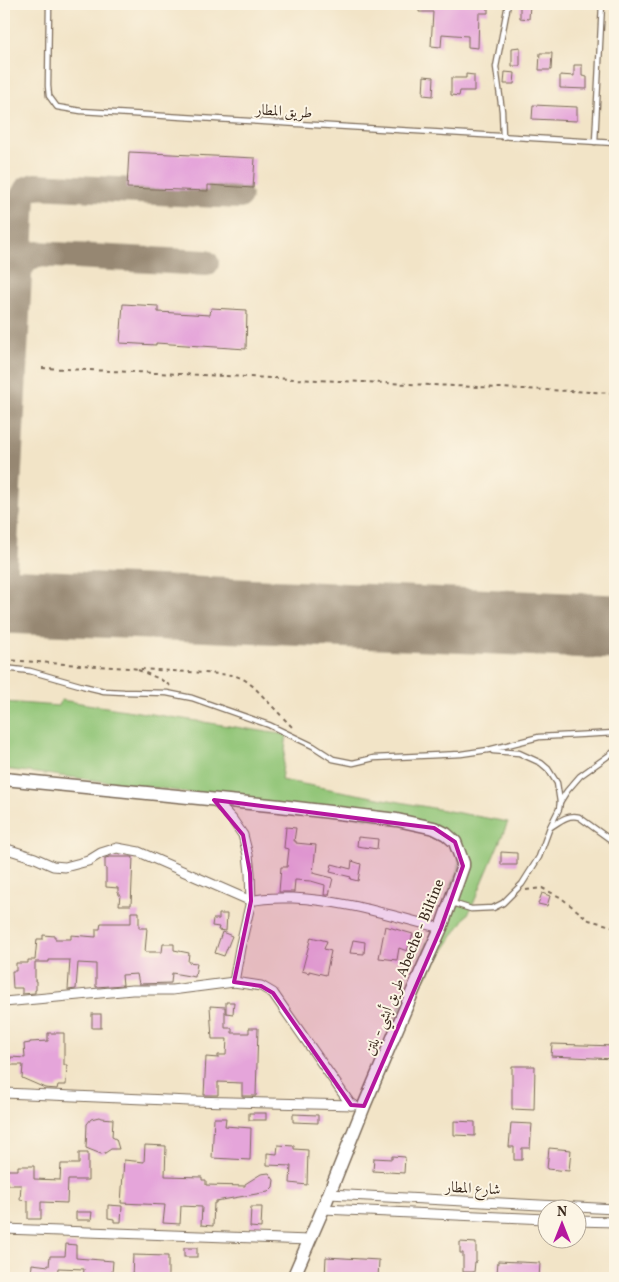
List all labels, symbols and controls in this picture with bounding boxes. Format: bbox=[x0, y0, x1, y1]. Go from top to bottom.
street label: طريق المطار bbox=[253, 100, 313, 125]
street label: طريق أبشي - بلتن Abeche - Biltine bbox=[358, 875, 452, 1060]
street label: شارع المطار bbox=[443, 1177, 501, 1202]
north arrow bbox=[536, 1200, 586, 1250]
text: N bbox=[557, 1203, 567, 1222]

